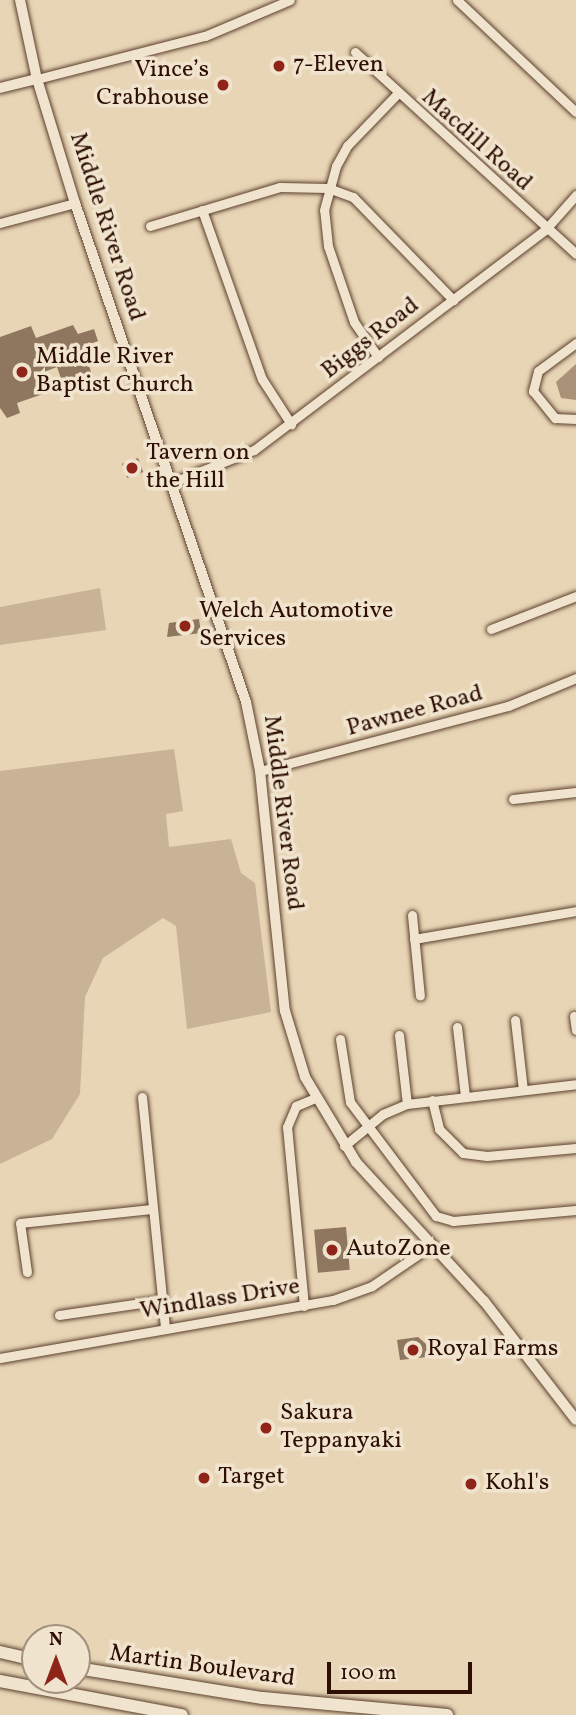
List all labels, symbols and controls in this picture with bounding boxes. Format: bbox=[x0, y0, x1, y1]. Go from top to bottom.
place label: 7-Eleven bbox=[293, 52, 384, 80]
place label: Vince’s Crabhouse bbox=[96, 57, 209, 113]
marker: 7-Eleven bbox=[271, 58, 287, 74]
marker: Vince’s Crabhouse bbox=[215, 77, 231, 93]
street label: Macdill Road bbox=[415, 84, 537, 198]
street label: Middle River Road bbox=[62, 129, 150, 325]
street label: Biggs Road bbox=[316, 292, 426, 386]
place label: Middle River Baptist Church bbox=[36, 344, 194, 400]
marker: Middle River Baptist Church bbox=[14, 364, 30, 380]
place label: Tavern on the Hill bbox=[146, 440, 250, 496]
marker: Tavern on the Hill bbox=[124, 460, 140, 476]
place label: Welch Automotive Services bbox=[199, 598, 393, 654]
marker: Welch Automotive Services bbox=[177, 618, 193, 634]
street label: Pawnee Road bbox=[344, 680, 486, 744]
street label: Middle River Road bbox=[256, 714, 308, 912]
place label: AutoZone bbox=[346, 1236, 451, 1264]
marker: AutoZone bbox=[324, 1242, 340, 1258]
street label: Windlass Drive bbox=[138, 1273, 302, 1327]
place label: Royal Farms bbox=[427, 1336, 558, 1364]
marker: Royal Farms bbox=[405, 1342, 421, 1358]
place label: Sakura Teppanyaki bbox=[280, 1400, 402, 1456]
marker: Sakura Teppanyaki bbox=[258, 1420, 274, 1436]
place label: Target bbox=[218, 1464, 285, 1492]
marker: Target bbox=[196, 1470, 212, 1486]
place label: Kohl's bbox=[485, 1470, 549, 1498]
marker: Kohl's bbox=[463, 1476, 479, 1492]
north arrow bbox=[21, 1624, 91, 1694]
text: N bbox=[49, 1627, 63, 1653]
street label: Martin Boulevard bbox=[107, 1640, 297, 1694]
scale bar bbox=[331, 1648, 476, 1692]
text: 100 m bbox=[340, 1659, 397, 1688]

